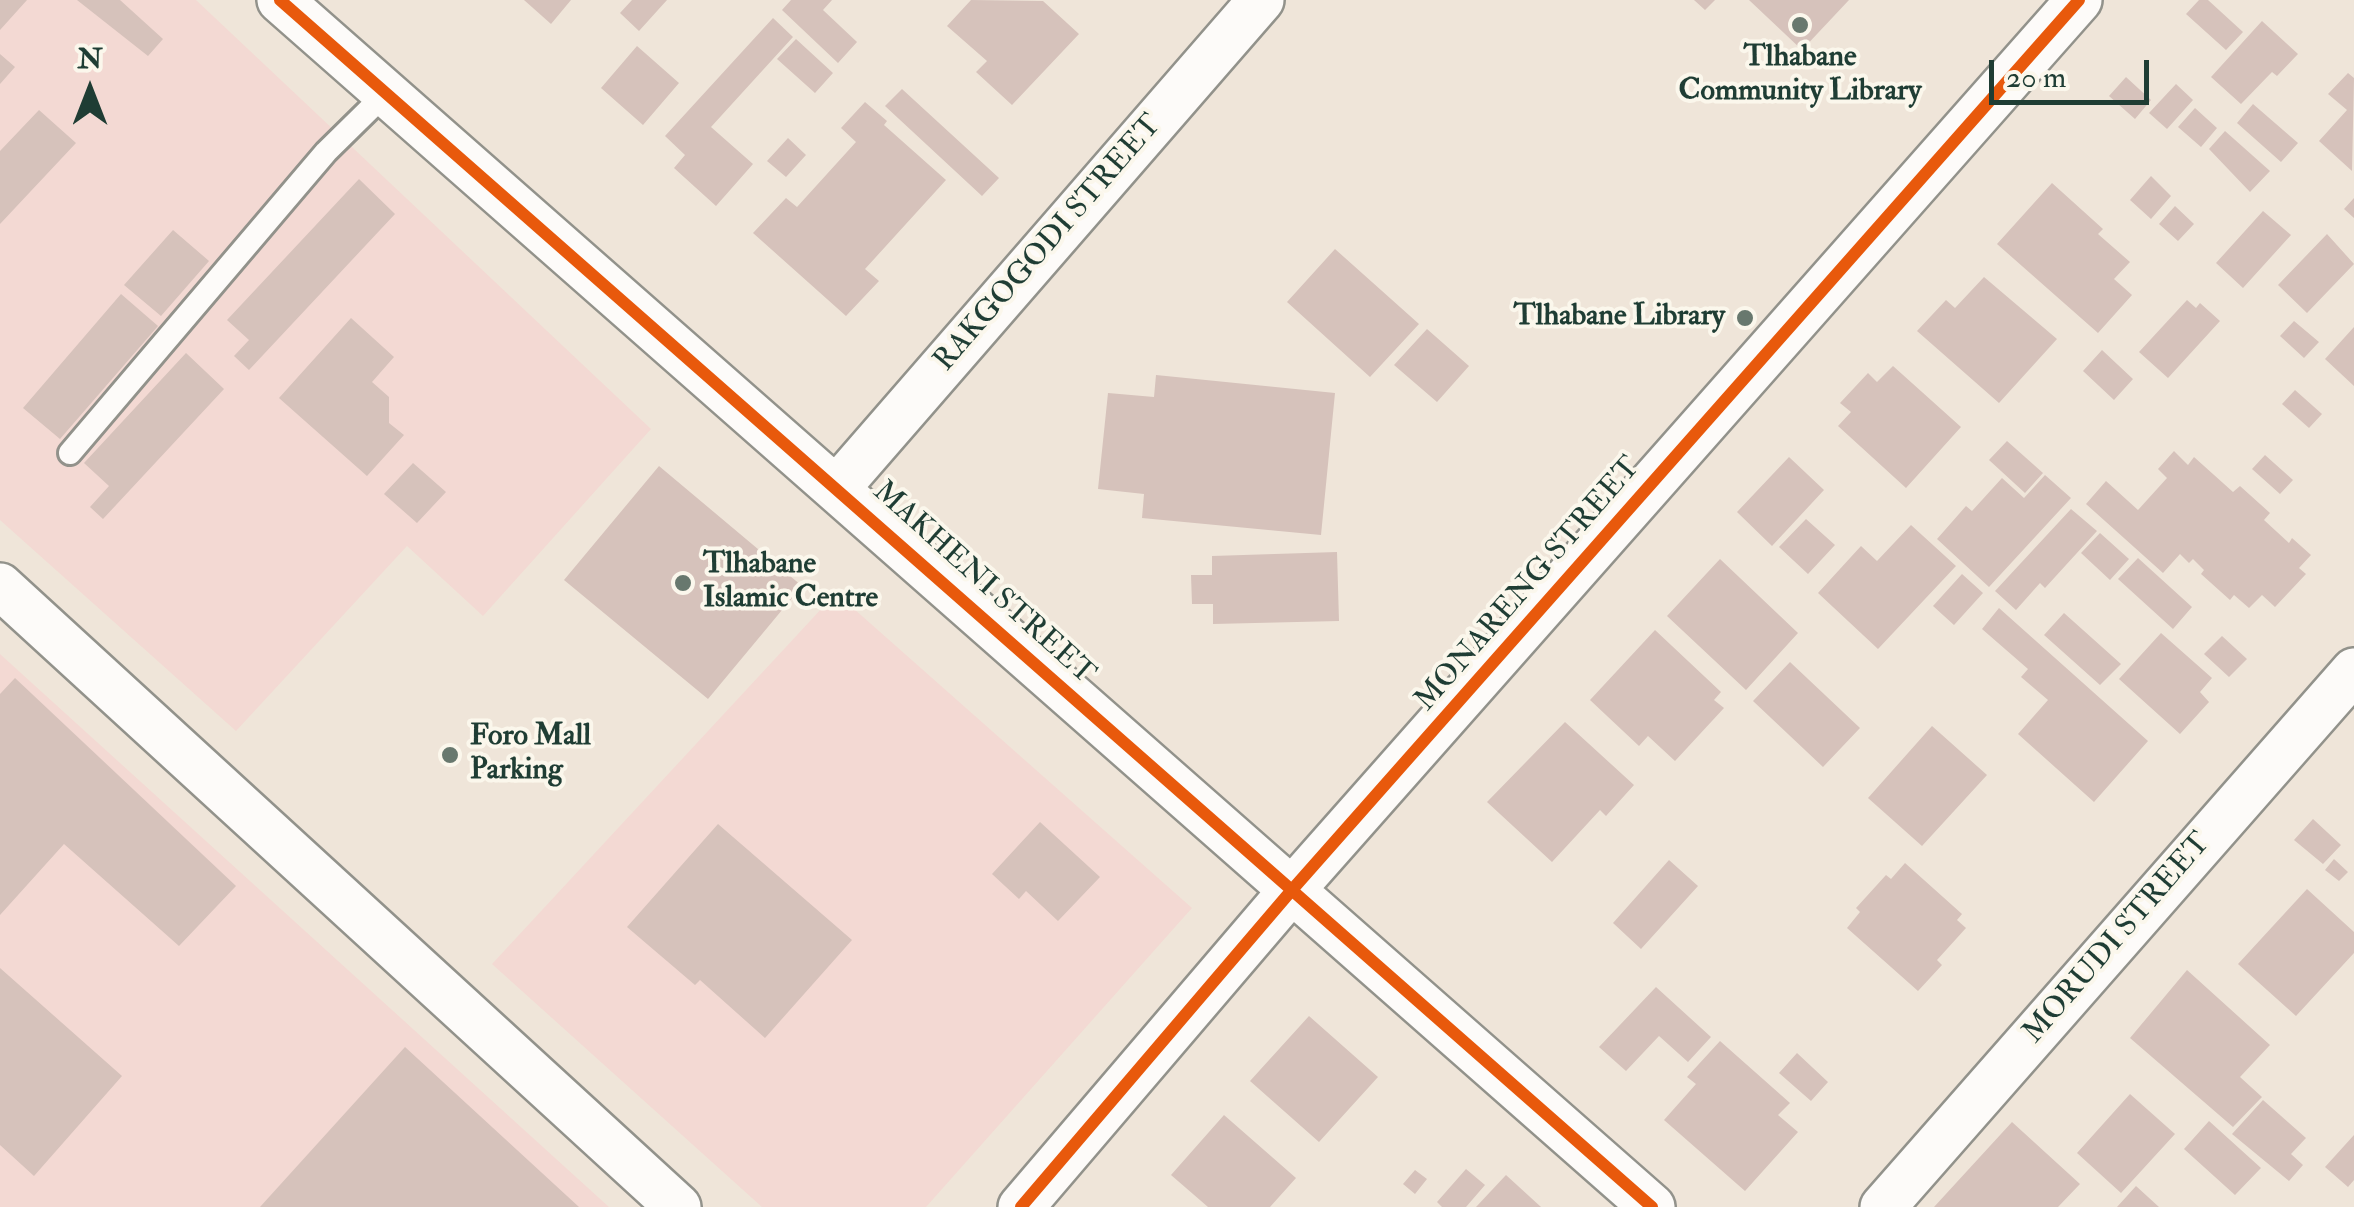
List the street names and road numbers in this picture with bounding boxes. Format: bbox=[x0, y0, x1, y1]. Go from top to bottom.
street label: RAKGOGODI STREET bbox=[928, 108, 1170, 380]
street label: MONARENG STREET bbox=[1409, 451, 1649, 719]
street label: MAKHENI STREET bbox=[865, 475, 1101, 693]
street label: MORUDI STREET bbox=[2017, 826, 2219, 1052]

